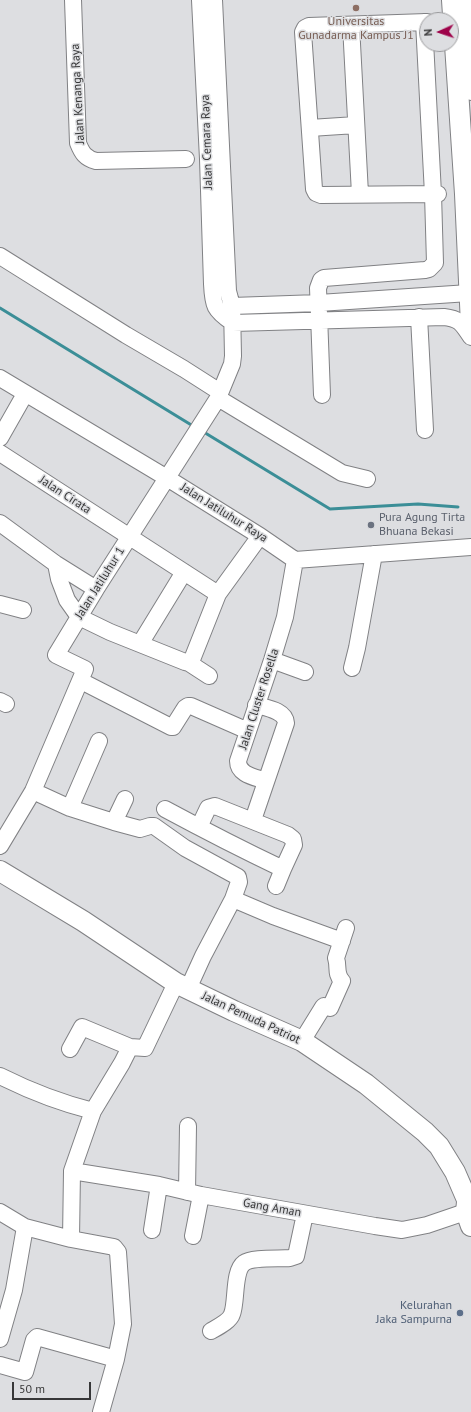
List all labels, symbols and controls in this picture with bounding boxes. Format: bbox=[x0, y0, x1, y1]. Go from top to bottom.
marker: Universitas Gunadarma Kampus J1 bbox=[351, 3, 361, 13]
north arrow bbox=[419, 12, 459, 52]
place label: Universitas Gunadarma Kampus J1 bbox=[298, 15, 414, 43]
text: N bbox=[421, 29, 435, 37]
street label: Jalan Kenanga Raya bbox=[68, 43, 88, 145]
street label: Jalan Cemara Raya bbox=[198, 94, 216, 190]
street label: Jalan Cirata bbox=[36, 473, 94, 517]
street label: Jalan Jatiluhur Raya bbox=[178, 480, 270, 546]
place label: Pura Agung Tirta Bhuana Bekasi bbox=[379, 511, 465, 539]
marker: Pura Agung Tirta Bhuana Bekasi bbox=[366, 520, 376, 530]
street label: Jalan Jatiluhur 1 bbox=[72, 544, 128, 622]
street label: Jalan Cluster Rosella bbox=[236, 647, 282, 751]
street label: Jalan Pemuda Patriot bbox=[199, 989, 303, 1047]
street label: Gang Aman bbox=[242, 1196, 302, 1220]
place label: Kelurahan Jaka Sampurna bbox=[376, 1299, 452, 1327]
marker: Kelurahan Jaka Sampurna bbox=[455, 1308, 465, 1318]
scale bar bbox=[14, 1374, 93, 1400]
text: 50 m bbox=[19, 1381, 45, 1396]

